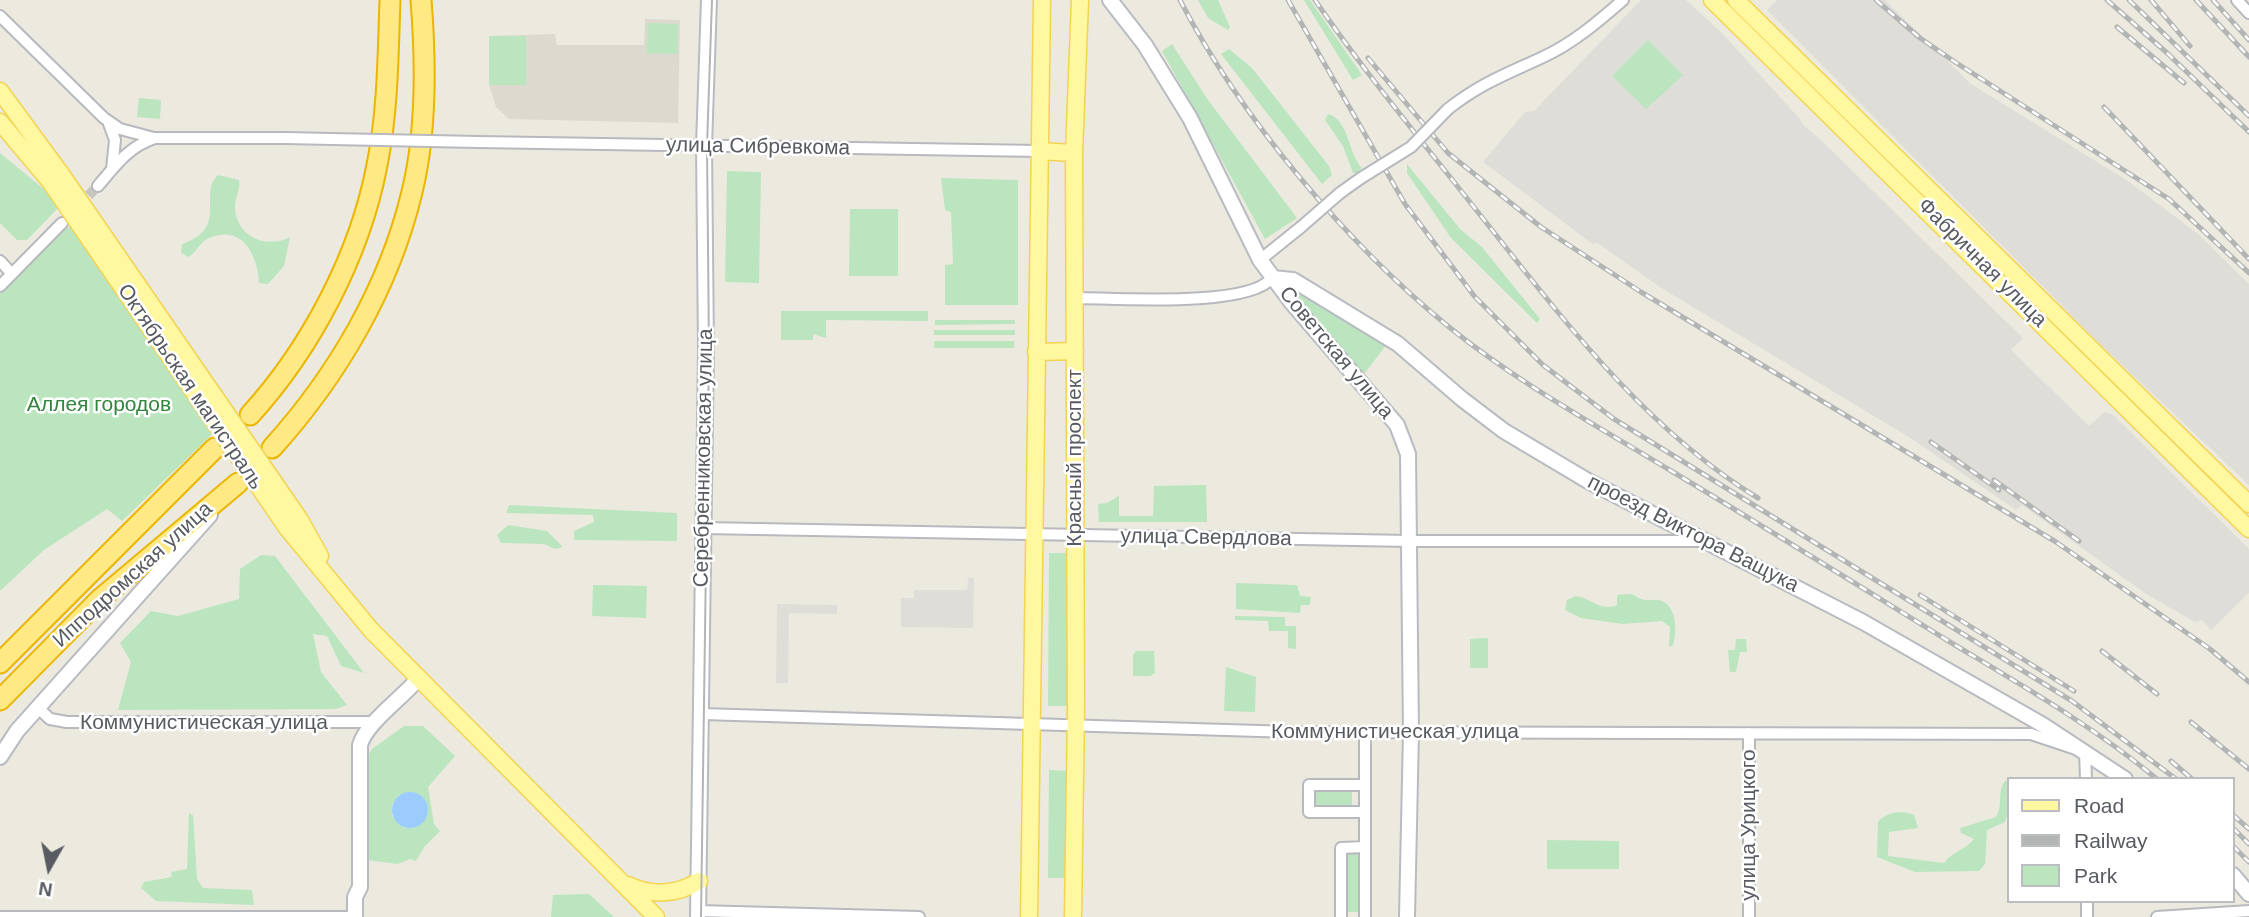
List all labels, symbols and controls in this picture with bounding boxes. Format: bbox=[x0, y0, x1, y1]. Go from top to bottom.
street label: улица Сибревкома bbox=[666, 133, 850, 161]
street label: Фабричная улица bbox=[1912, 193, 2052, 333]
street label: Октябрьская магистраль bbox=[112, 279, 268, 495]
street label: Советская улица bbox=[1273, 282, 1399, 424]
street label: Серебренниковская улица bbox=[689, 328, 719, 588]
street label: Красный проспект bbox=[1062, 369, 1088, 547]
park label: Аллея городов bbox=[27, 392, 171, 418]
street label: проезд Виктора Ващука bbox=[1583, 470, 1803, 598]
street label: Ипподромская улица bbox=[48, 497, 218, 653]
street label: улица Свердлова bbox=[1120, 524, 1292, 552]
street label: Коммунистическая улица bbox=[80, 710, 328, 736]
street label: Коммунистическая улица bbox=[1271, 719, 1519, 745]
street label: улица Урицкого bbox=[1736, 749, 1762, 901]
legend bbox=[2008, 777, 2235, 903]
text: Road bbox=[2074, 794, 2124, 817]
text: Railway bbox=[2074, 829, 2148, 852]
north arrow bbox=[14, 833, 84, 903]
text: Park bbox=[2074, 864, 2117, 887]
text: N bbox=[37, 878, 54, 901]

